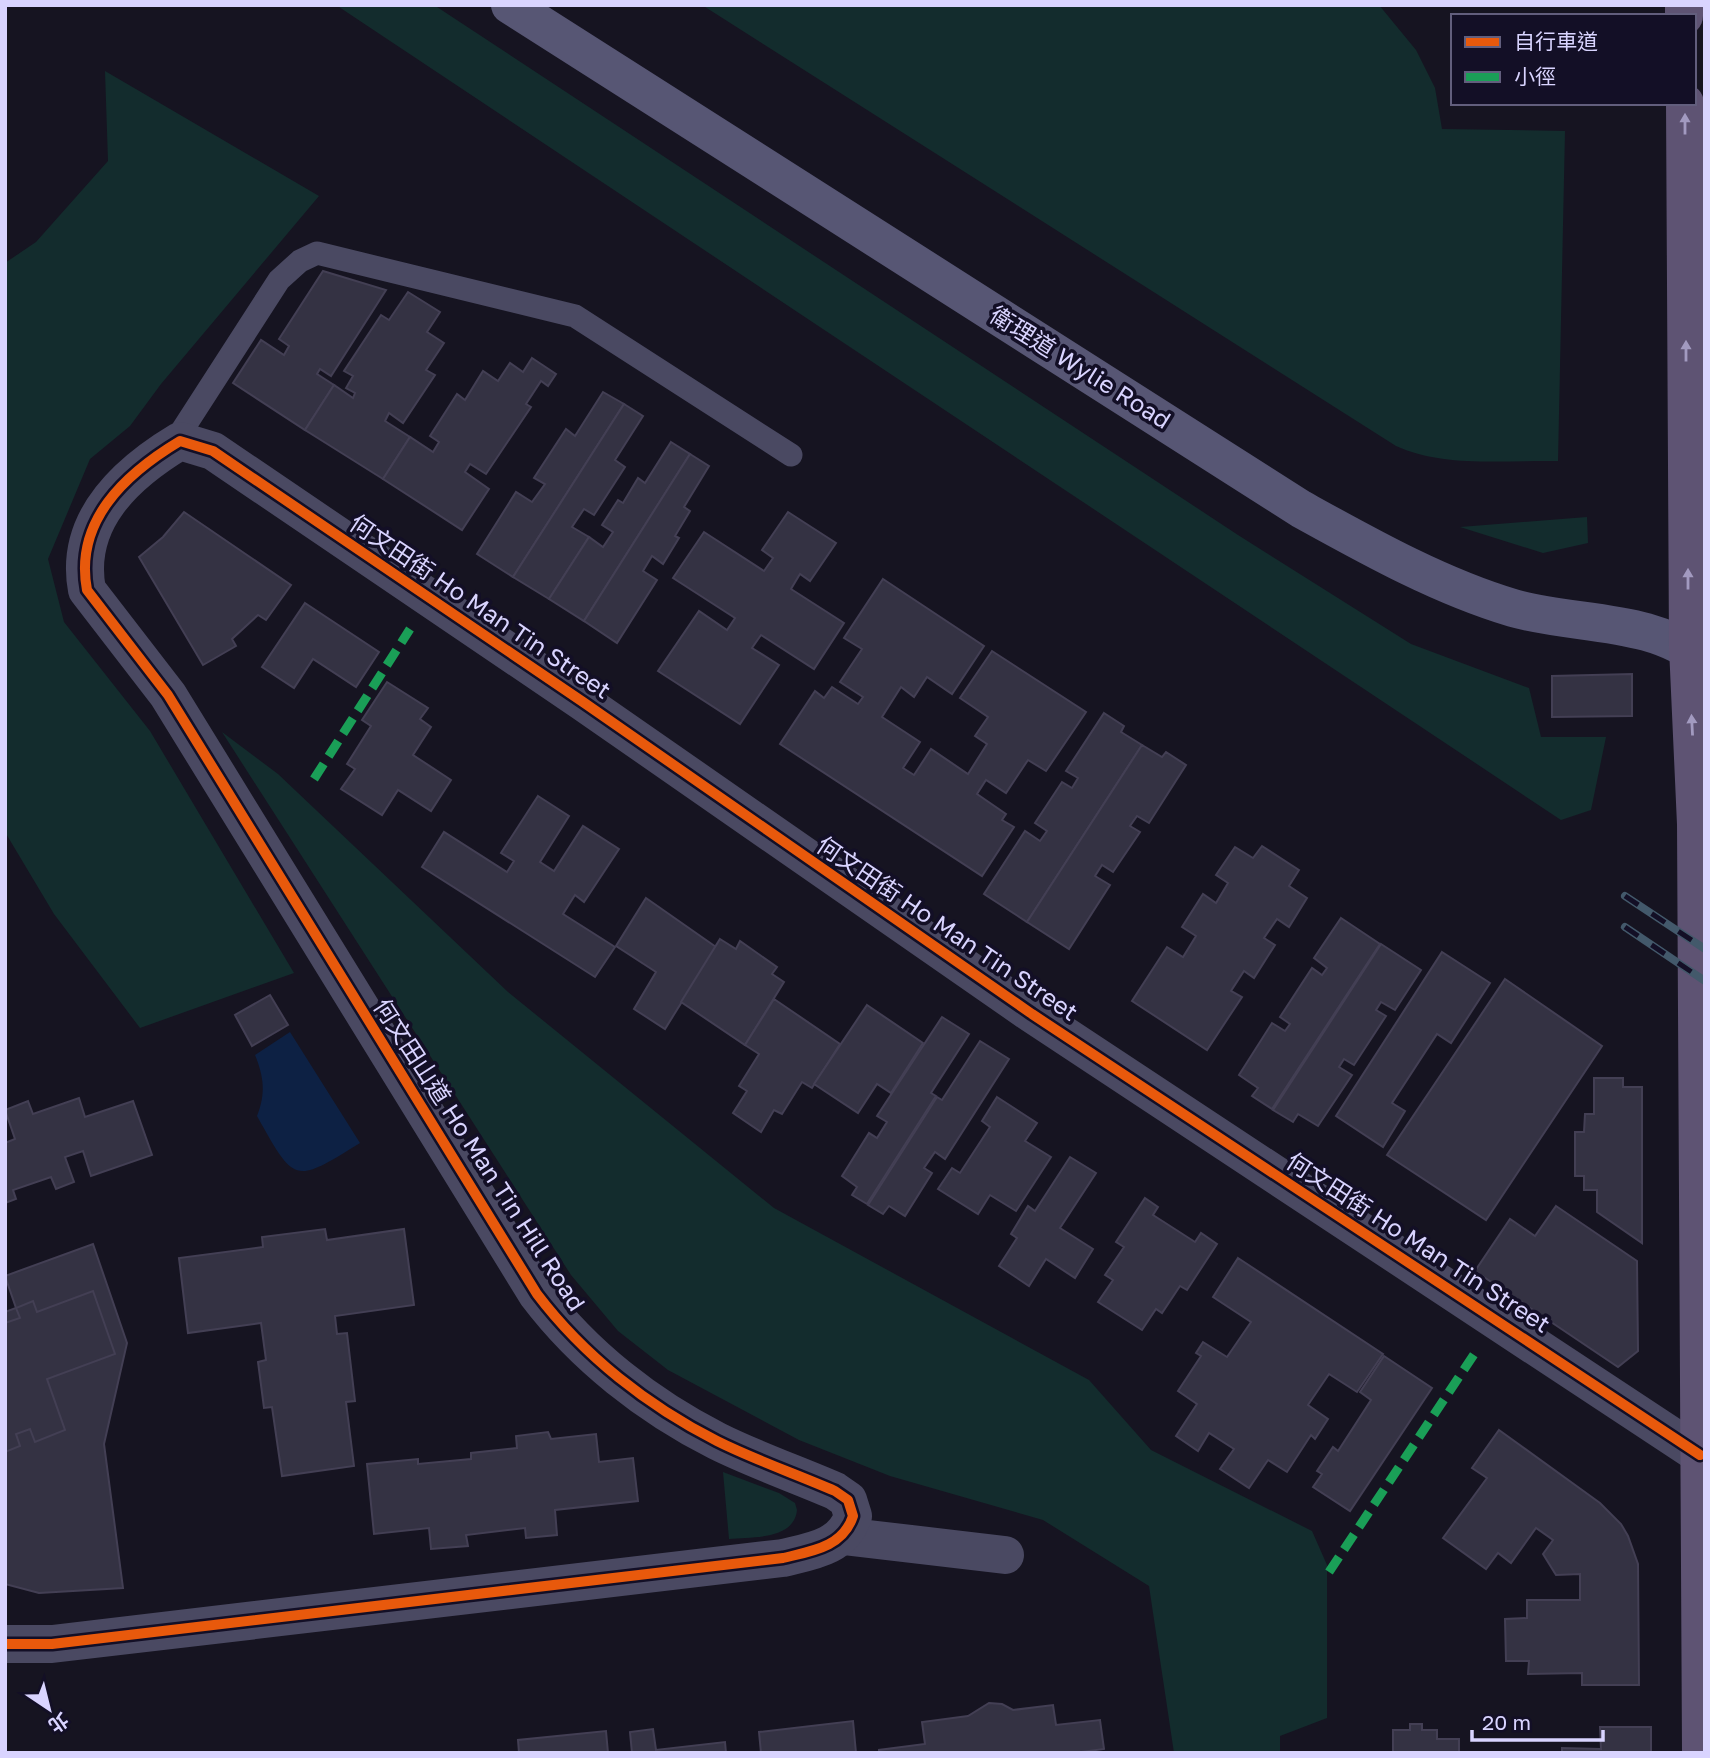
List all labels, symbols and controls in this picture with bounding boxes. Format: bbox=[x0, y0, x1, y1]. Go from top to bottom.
legend bbox=[1451, 14, 1696, 105]
text: 自行車道 bbox=[1514, 28, 1598, 54]
text: 小徑 bbox=[1514, 63, 1556, 89]
one-way arrow bbox=[1679, 112, 1691, 134]
street label: 衛理道 Wylie Road bbox=[985, 300, 1176, 434]
one-way arrow bbox=[1680, 340, 1692, 362]
street label: 何文田街 Ho Man Tin Street bbox=[345, 507, 617, 704]
one-way arrow bbox=[1682, 567, 1694, 589]
one-way arrow bbox=[1686, 714, 1697, 736]
street label: 何文田街 Ho Man Tin Street bbox=[812, 829, 1084, 1026]
street label: 何文田山道 Ho Man Tin Hill Road bbox=[368, 993, 592, 1316]
street label: 何文田街 Ho Man Tin Street bbox=[1281, 1146, 1556, 1338]
north arrow bbox=[14, 1674, 84, 1744]
scale bar bbox=[1472, 1698, 1603, 1742]
text: 北 bbox=[45, 1708, 73, 1738]
text: 20 m bbox=[1482, 1709, 1531, 1735]

